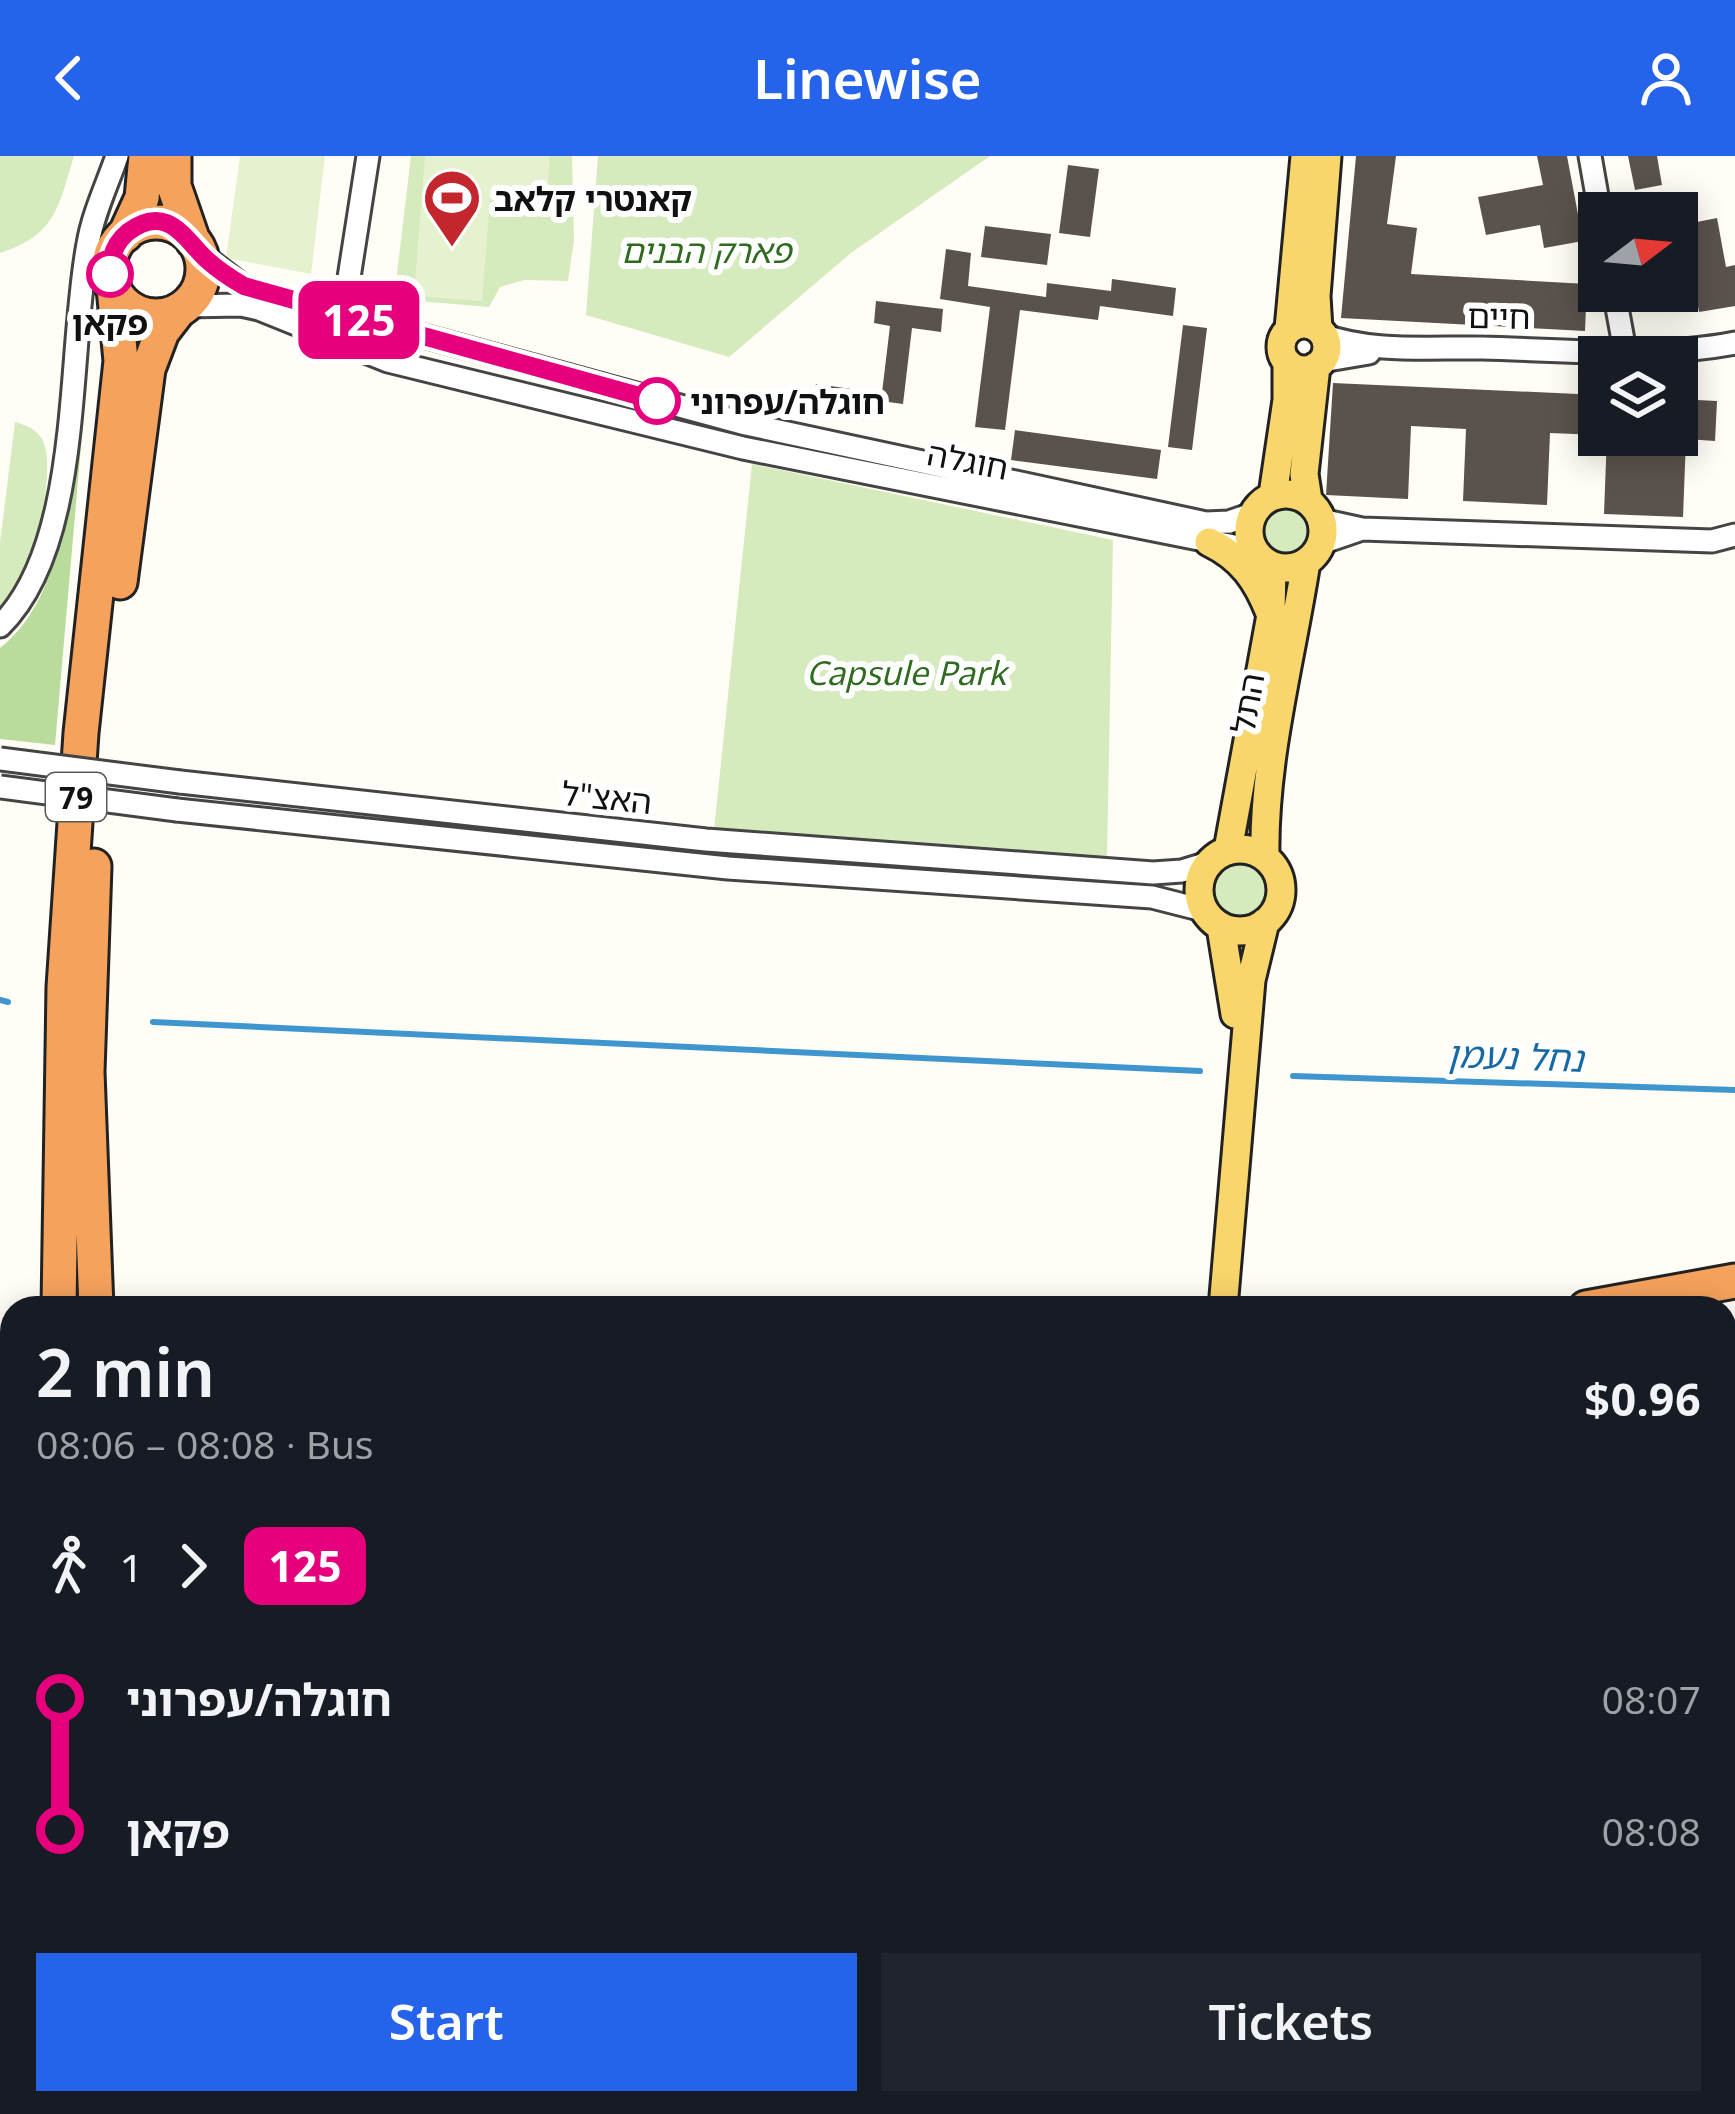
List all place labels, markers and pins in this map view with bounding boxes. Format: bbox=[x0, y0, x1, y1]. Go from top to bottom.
sports icon: קאנטרי קלאב bbox=[421, 167, 483, 249]
place label: קאנטרי קלאב bbox=[494, 176, 692, 221]
marker: פקאן bbox=[88, 252, 132, 296]
place label: פקאן bbox=[72, 300, 148, 345]
marker: חוגלה/עפרוני bbox=[635, 379, 679, 423]
place label: חוגלה/עפרוני bbox=[690, 379, 885, 424]

